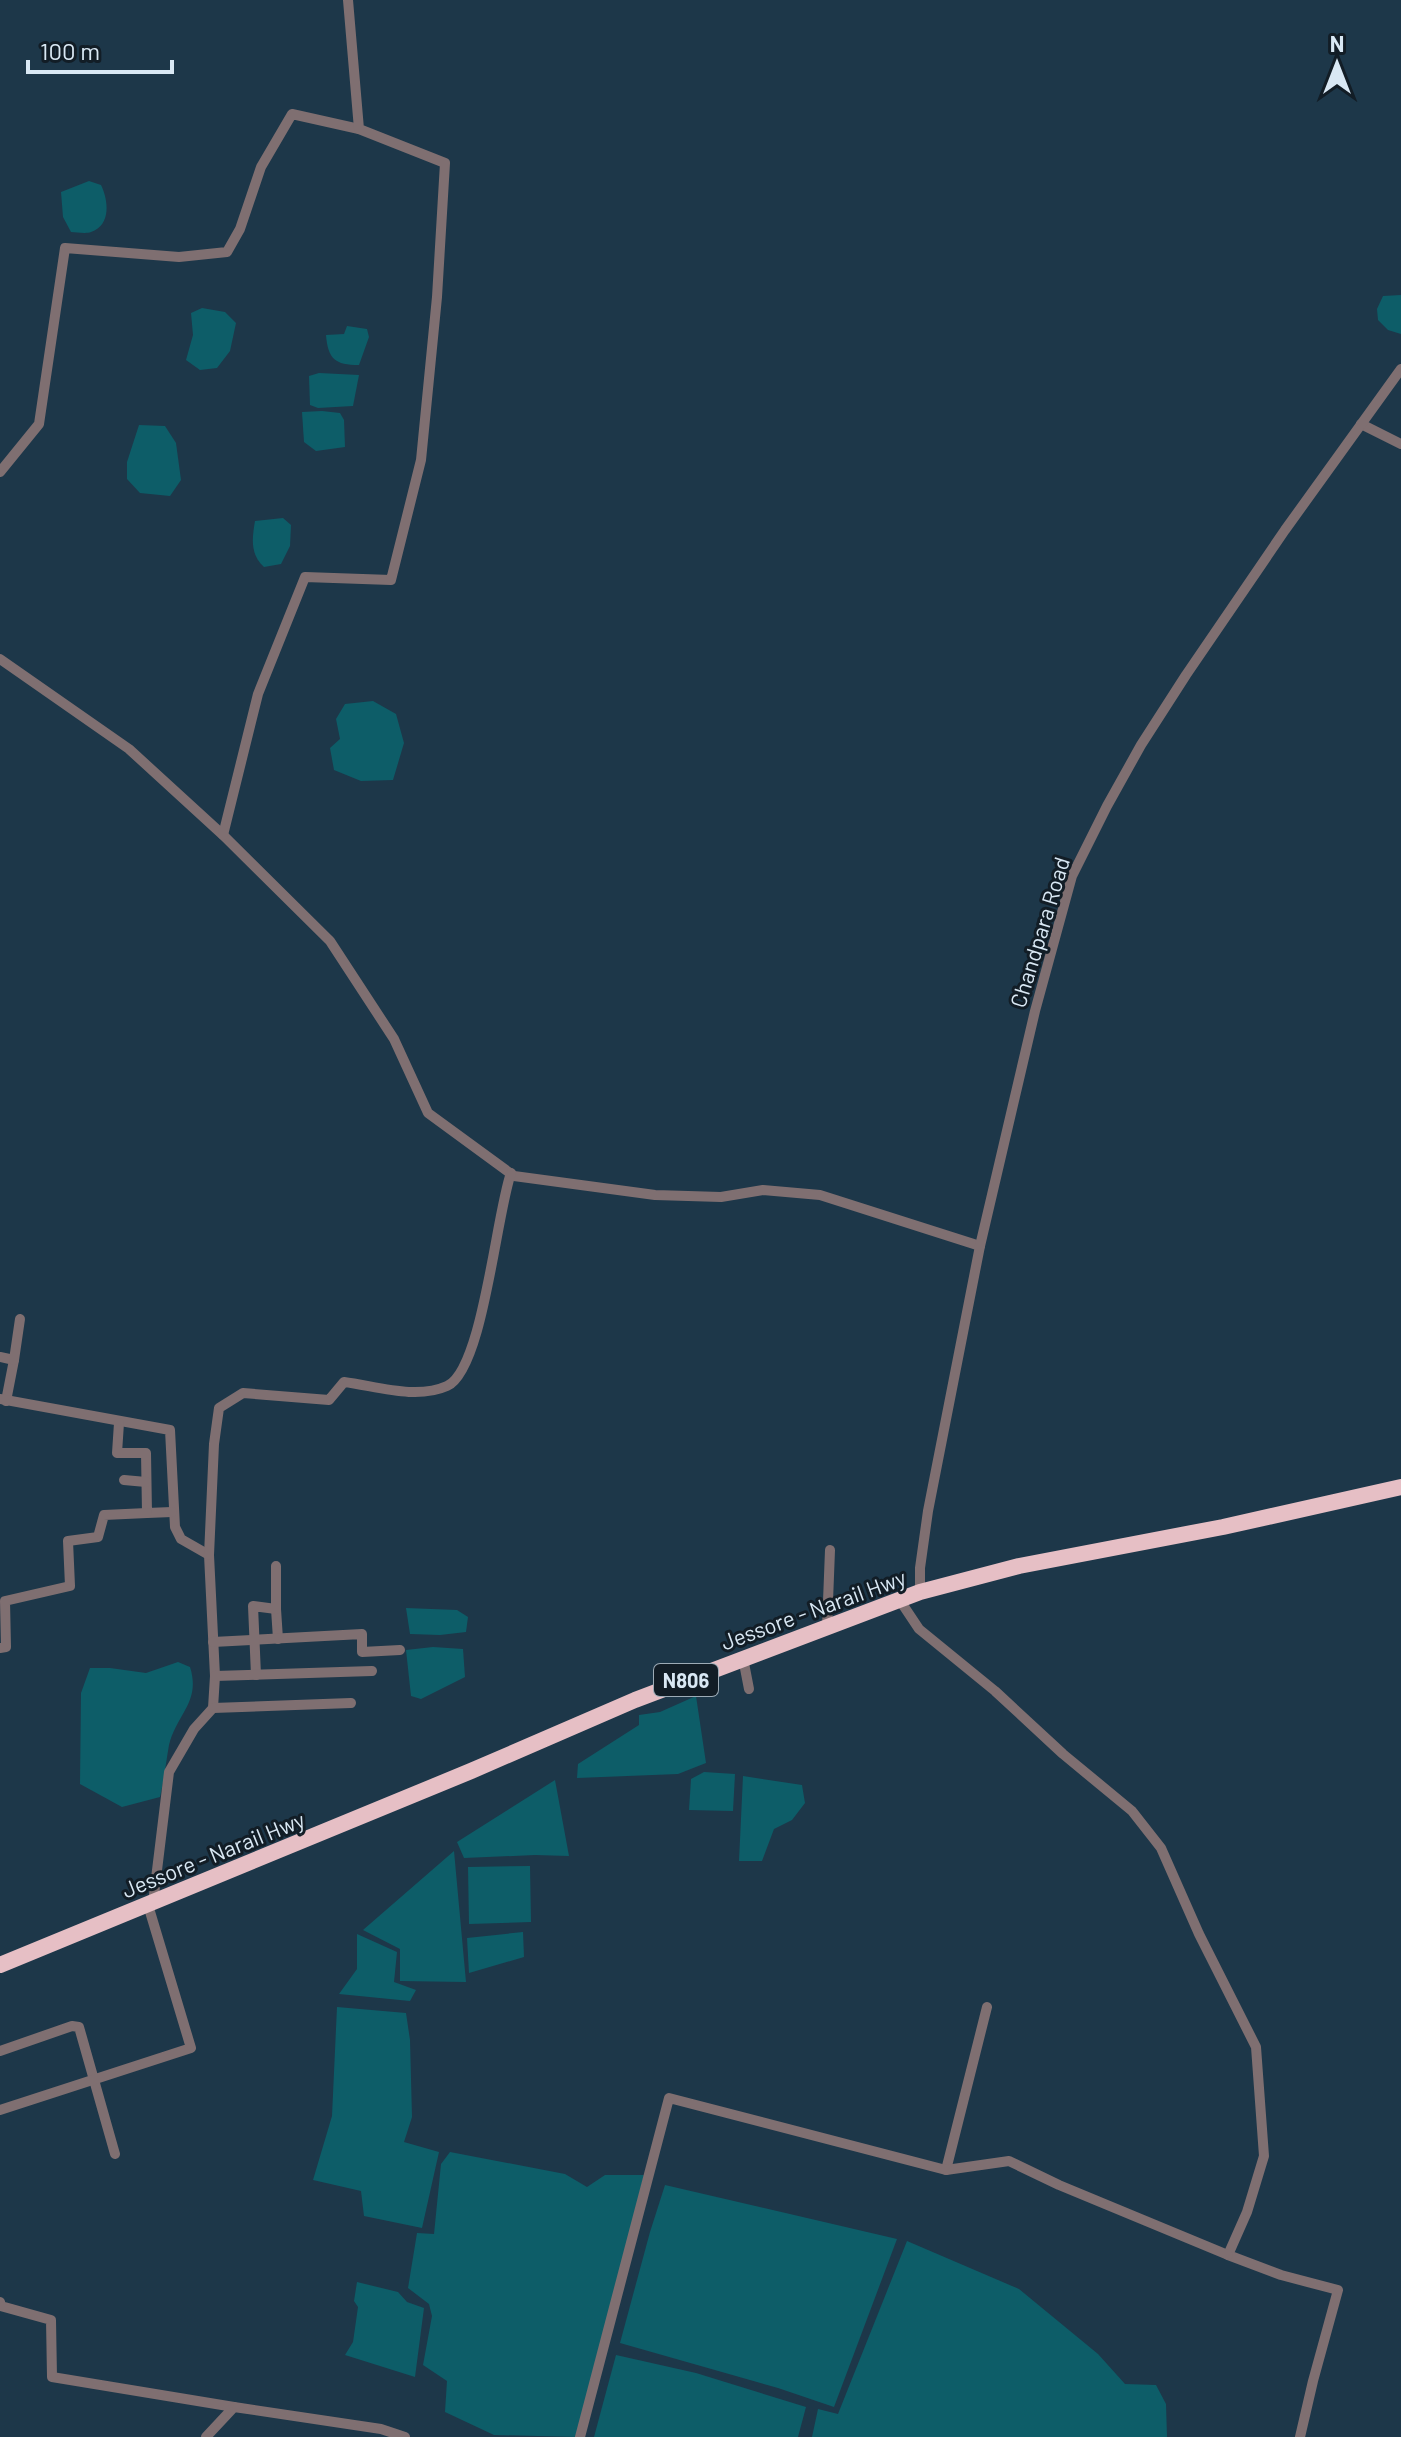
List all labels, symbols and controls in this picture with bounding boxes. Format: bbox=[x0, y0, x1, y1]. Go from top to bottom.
scale bar bbox=[28, 24, 172, 74]
north arrow bbox=[1297, 24, 1377, 104]
text: N bbox=[1330, 30, 1344, 56]
text: 100 m bbox=[40, 36, 100, 65]
street label: Chandpara Road bbox=[1004, 854, 1074, 1010]
street label: Jessore - Narail Hwy bbox=[717, 1563, 909, 1655]
road number: N806 bbox=[654, 1664, 718, 1696]
street label: Jessore - Narail Hwy bbox=[118, 1805, 308, 1903]

